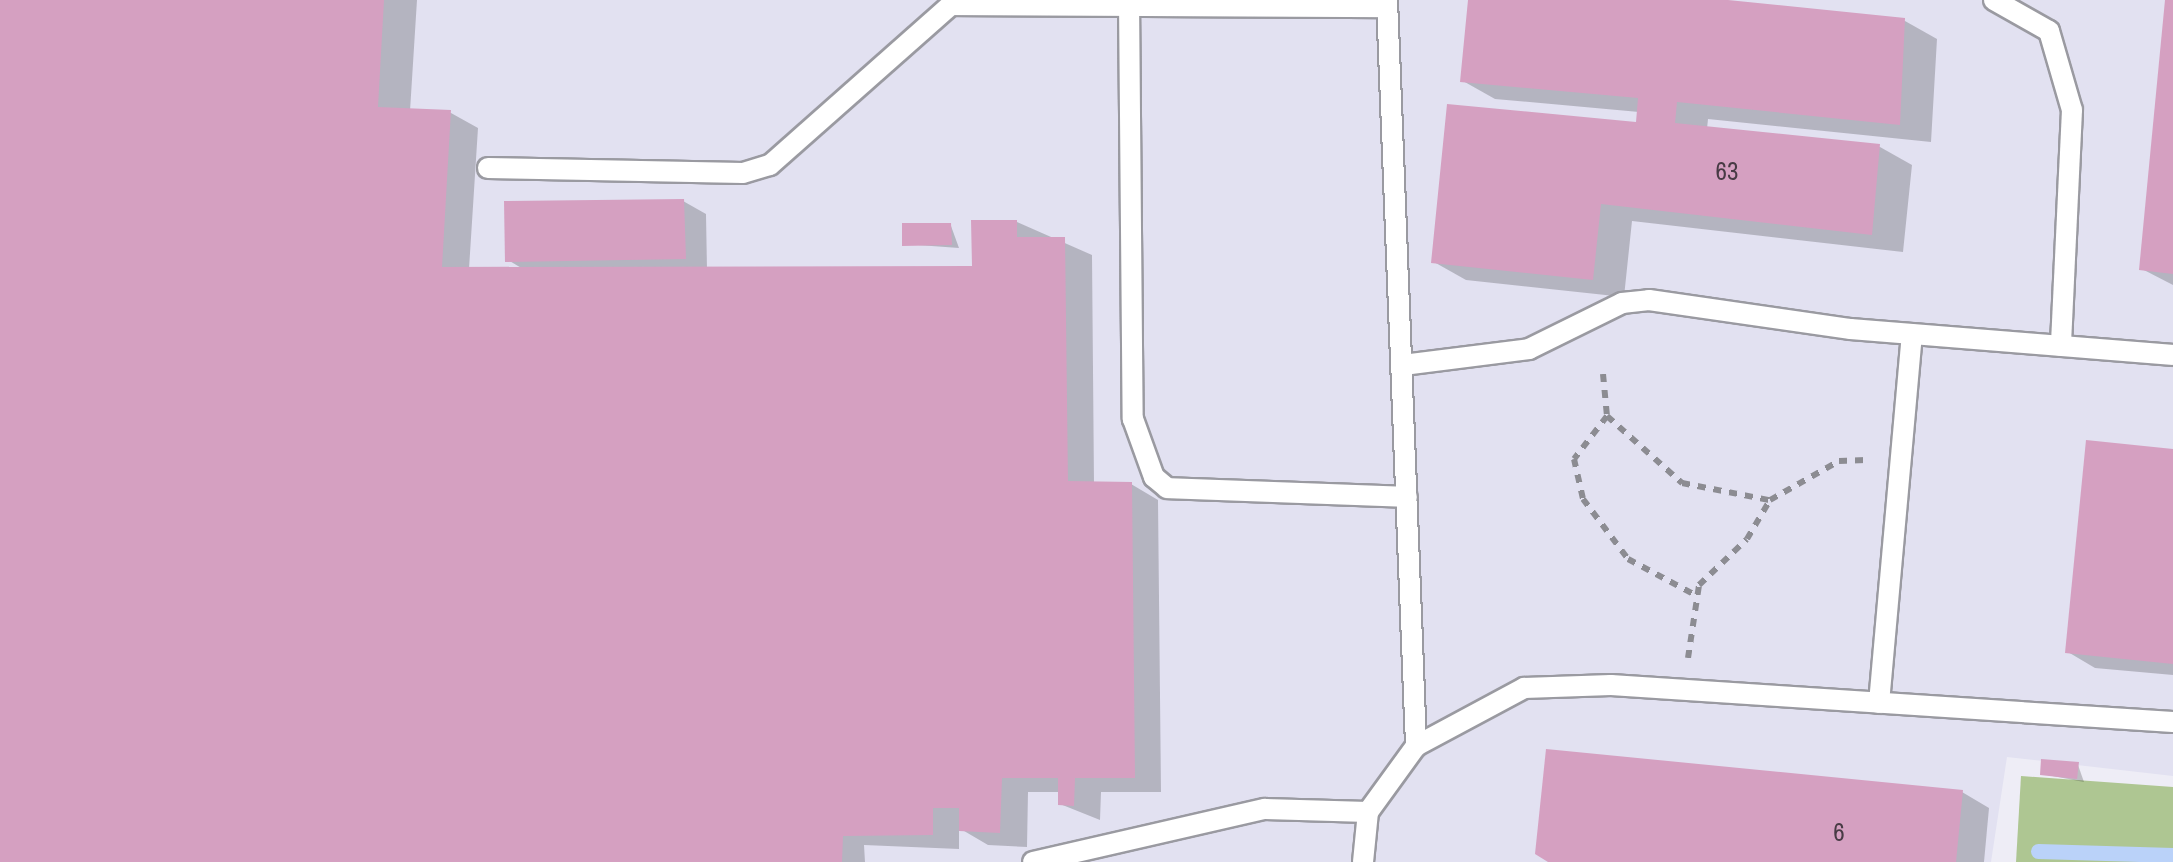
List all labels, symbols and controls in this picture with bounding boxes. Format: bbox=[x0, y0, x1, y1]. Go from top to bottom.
house number: 63 bbox=[1716, 156, 1738, 186]
house number: 6 bbox=[1833, 817, 1845, 847]

